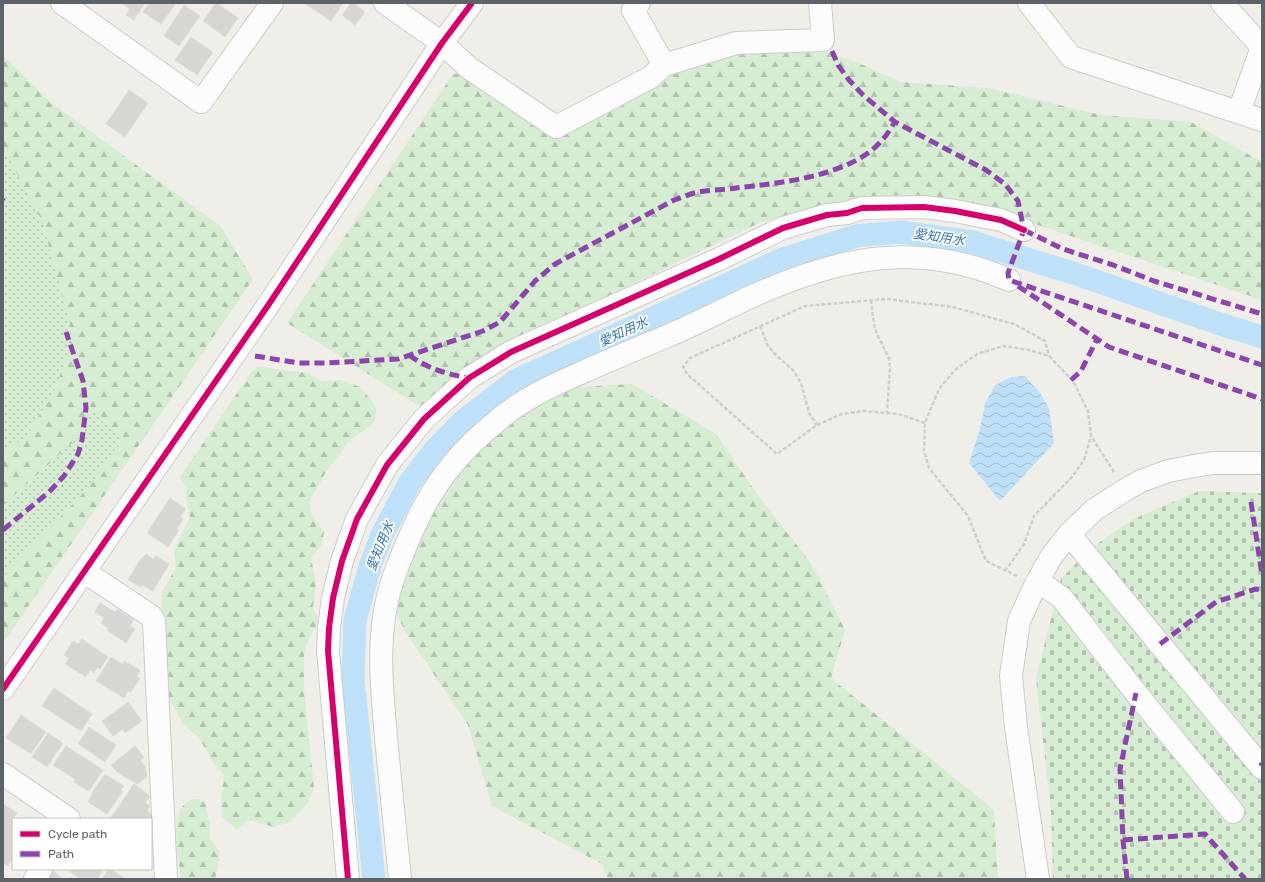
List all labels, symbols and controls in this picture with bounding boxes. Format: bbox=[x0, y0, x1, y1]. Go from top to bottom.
water label: 愛知用水 bbox=[912, 226, 968, 248]
water label: 愛知用水 bbox=[596, 313, 652, 350]
water label: 愛知用水 bbox=[363, 517, 397, 573]
legend bbox=[12, 818, 152, 870]
text: Cycle path bbox=[48, 827, 107, 841]
text: Path bbox=[48, 847, 74, 861]

